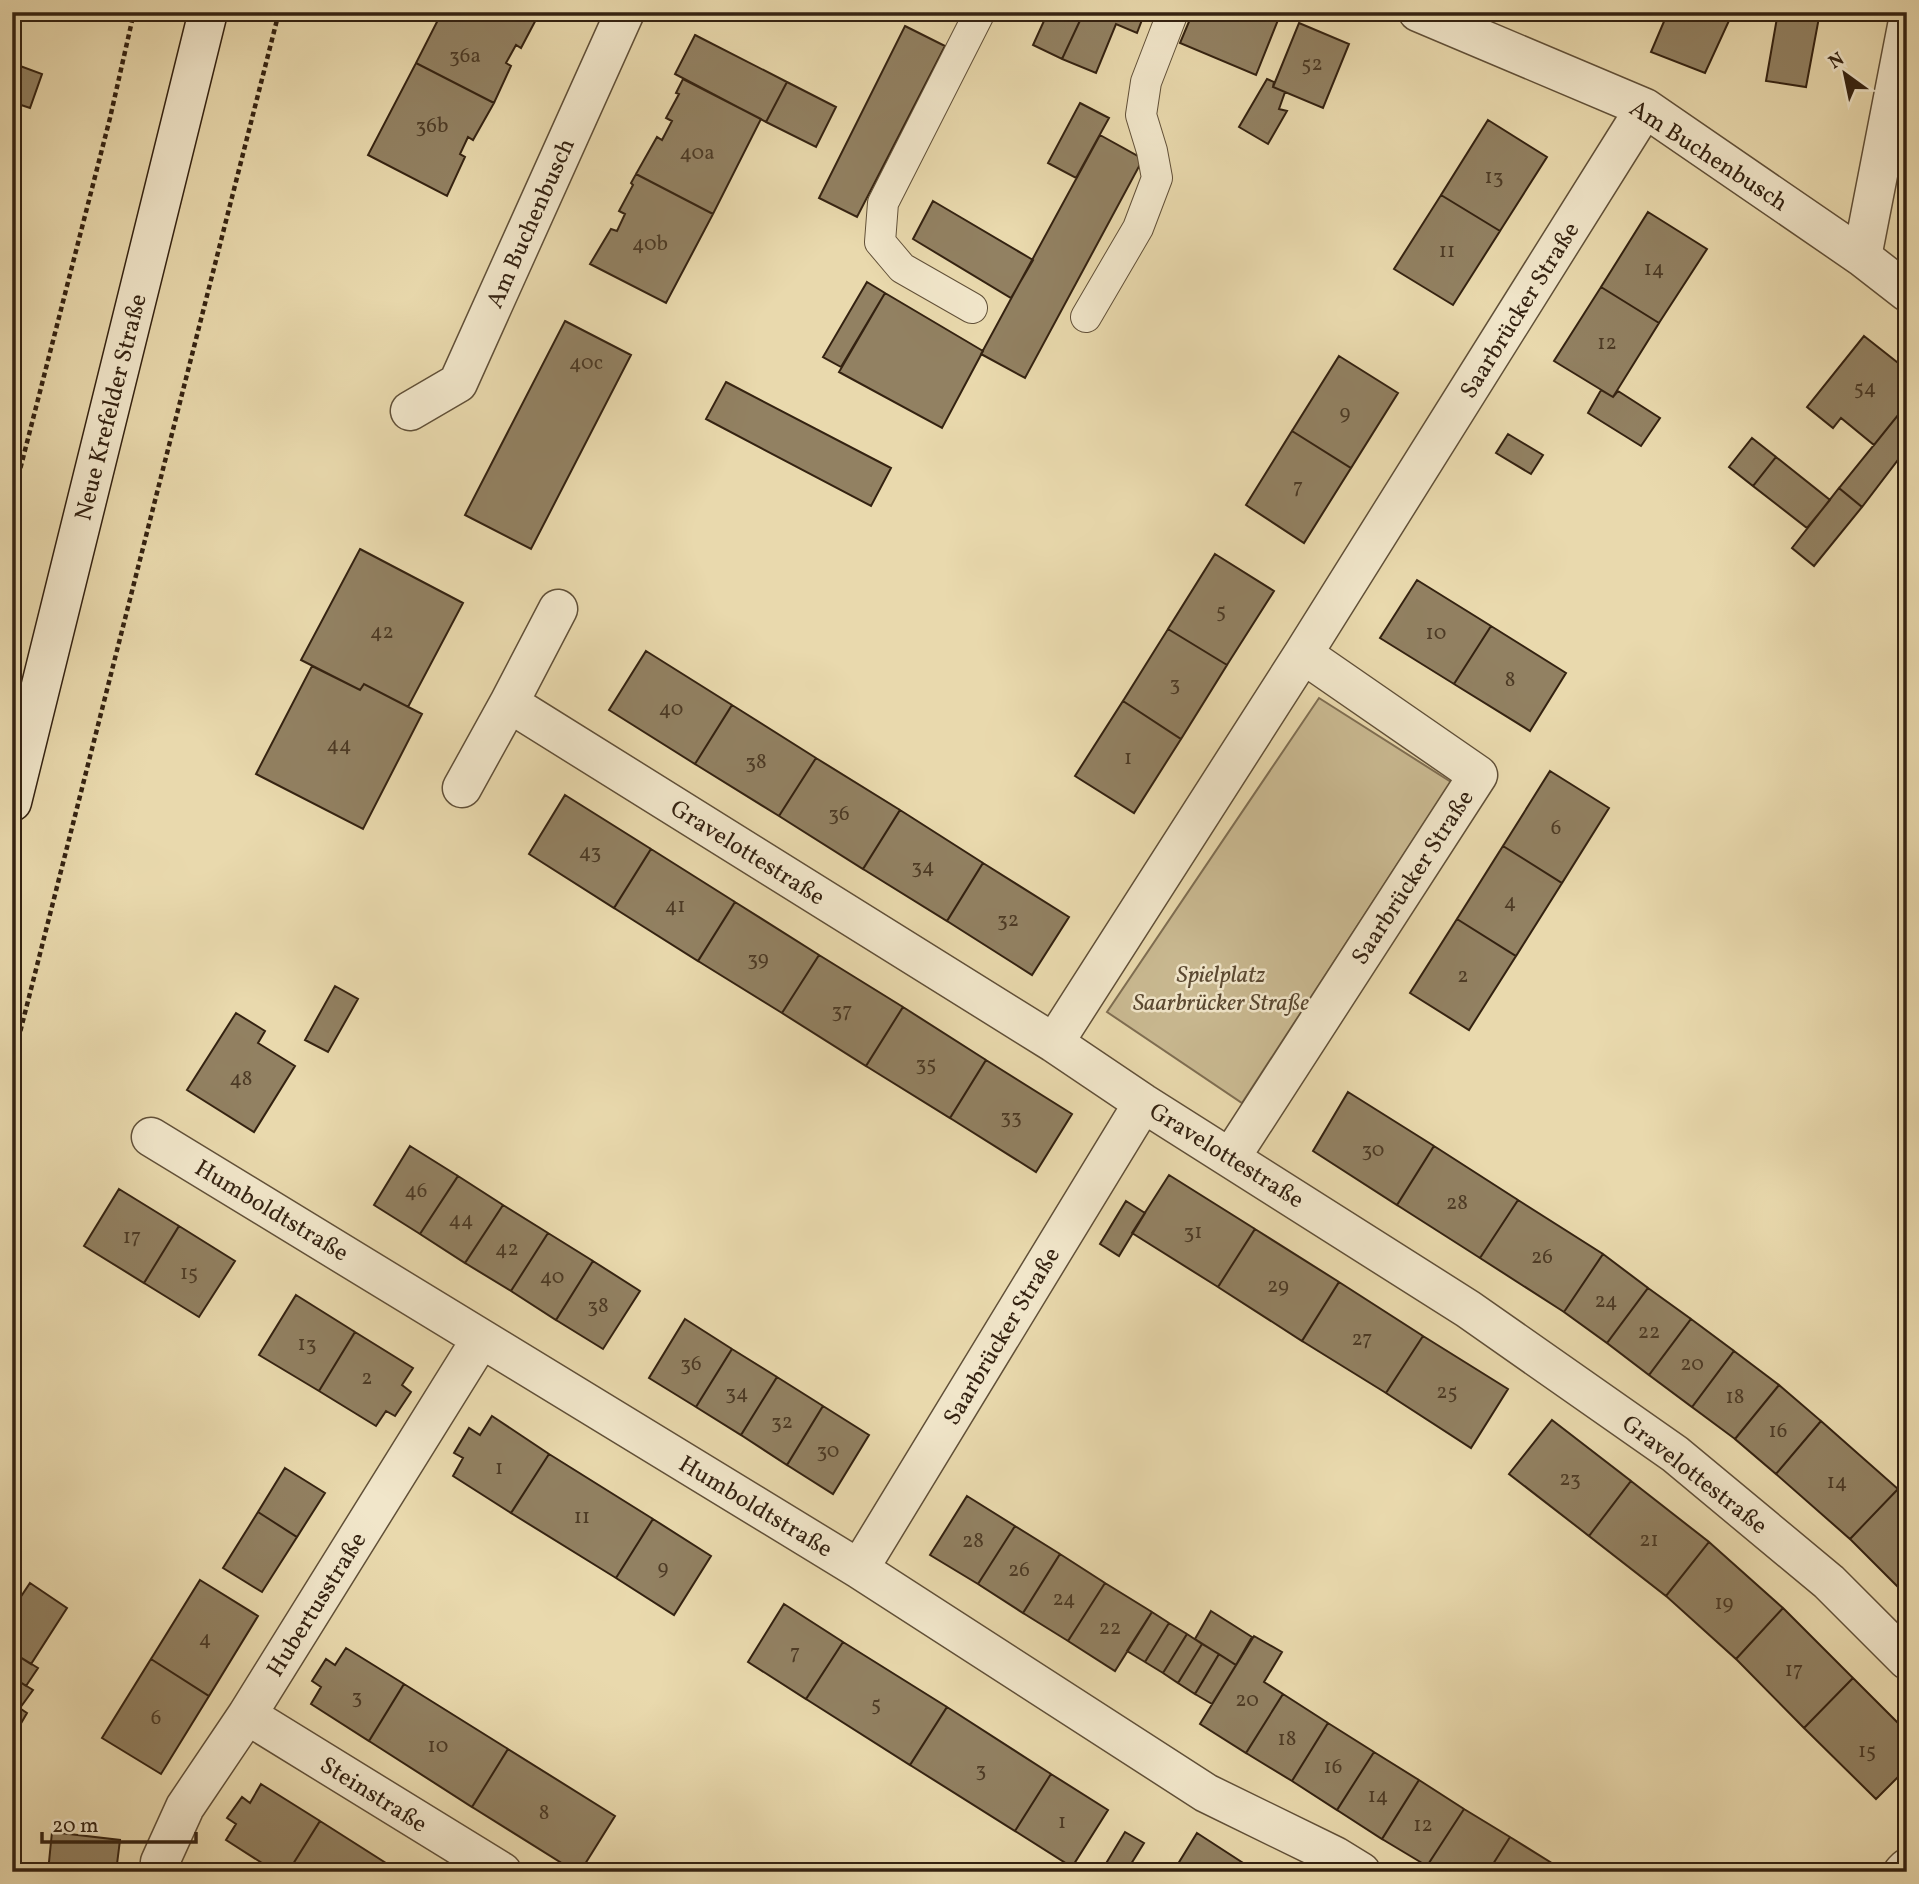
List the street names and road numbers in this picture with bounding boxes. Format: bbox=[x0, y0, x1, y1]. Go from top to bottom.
street label: Am Buchenbusch bbox=[1622, 93, 1794, 221]
street label: Am Buchenbusch bbox=[479, 133, 585, 314]
street label: Saarbrücker Straße bbox=[1453, 216, 1589, 406]
street label: Neue Krefelder Straße bbox=[67, 291, 157, 524]
street label: Saarbrücker Straße bbox=[1344, 784, 1483, 972]
street label: Gravelottestraße bbox=[663, 792, 831, 915]
street label: Gravelottestraße bbox=[1142, 1095, 1310, 1218]
street label: Humboldtstraße bbox=[188, 1152, 354, 1271]
street label: Saarbrücker Straße bbox=[936, 1242, 1069, 1433]
street label: Gravelottestraße bbox=[1614, 1408, 1774, 1543]
street label: Humboldtstraße bbox=[672, 1448, 838, 1567]
street label: Hubertusstraße bbox=[260, 1526, 376, 1684]
street label: Steinstraße bbox=[313, 1749, 433, 1842]

